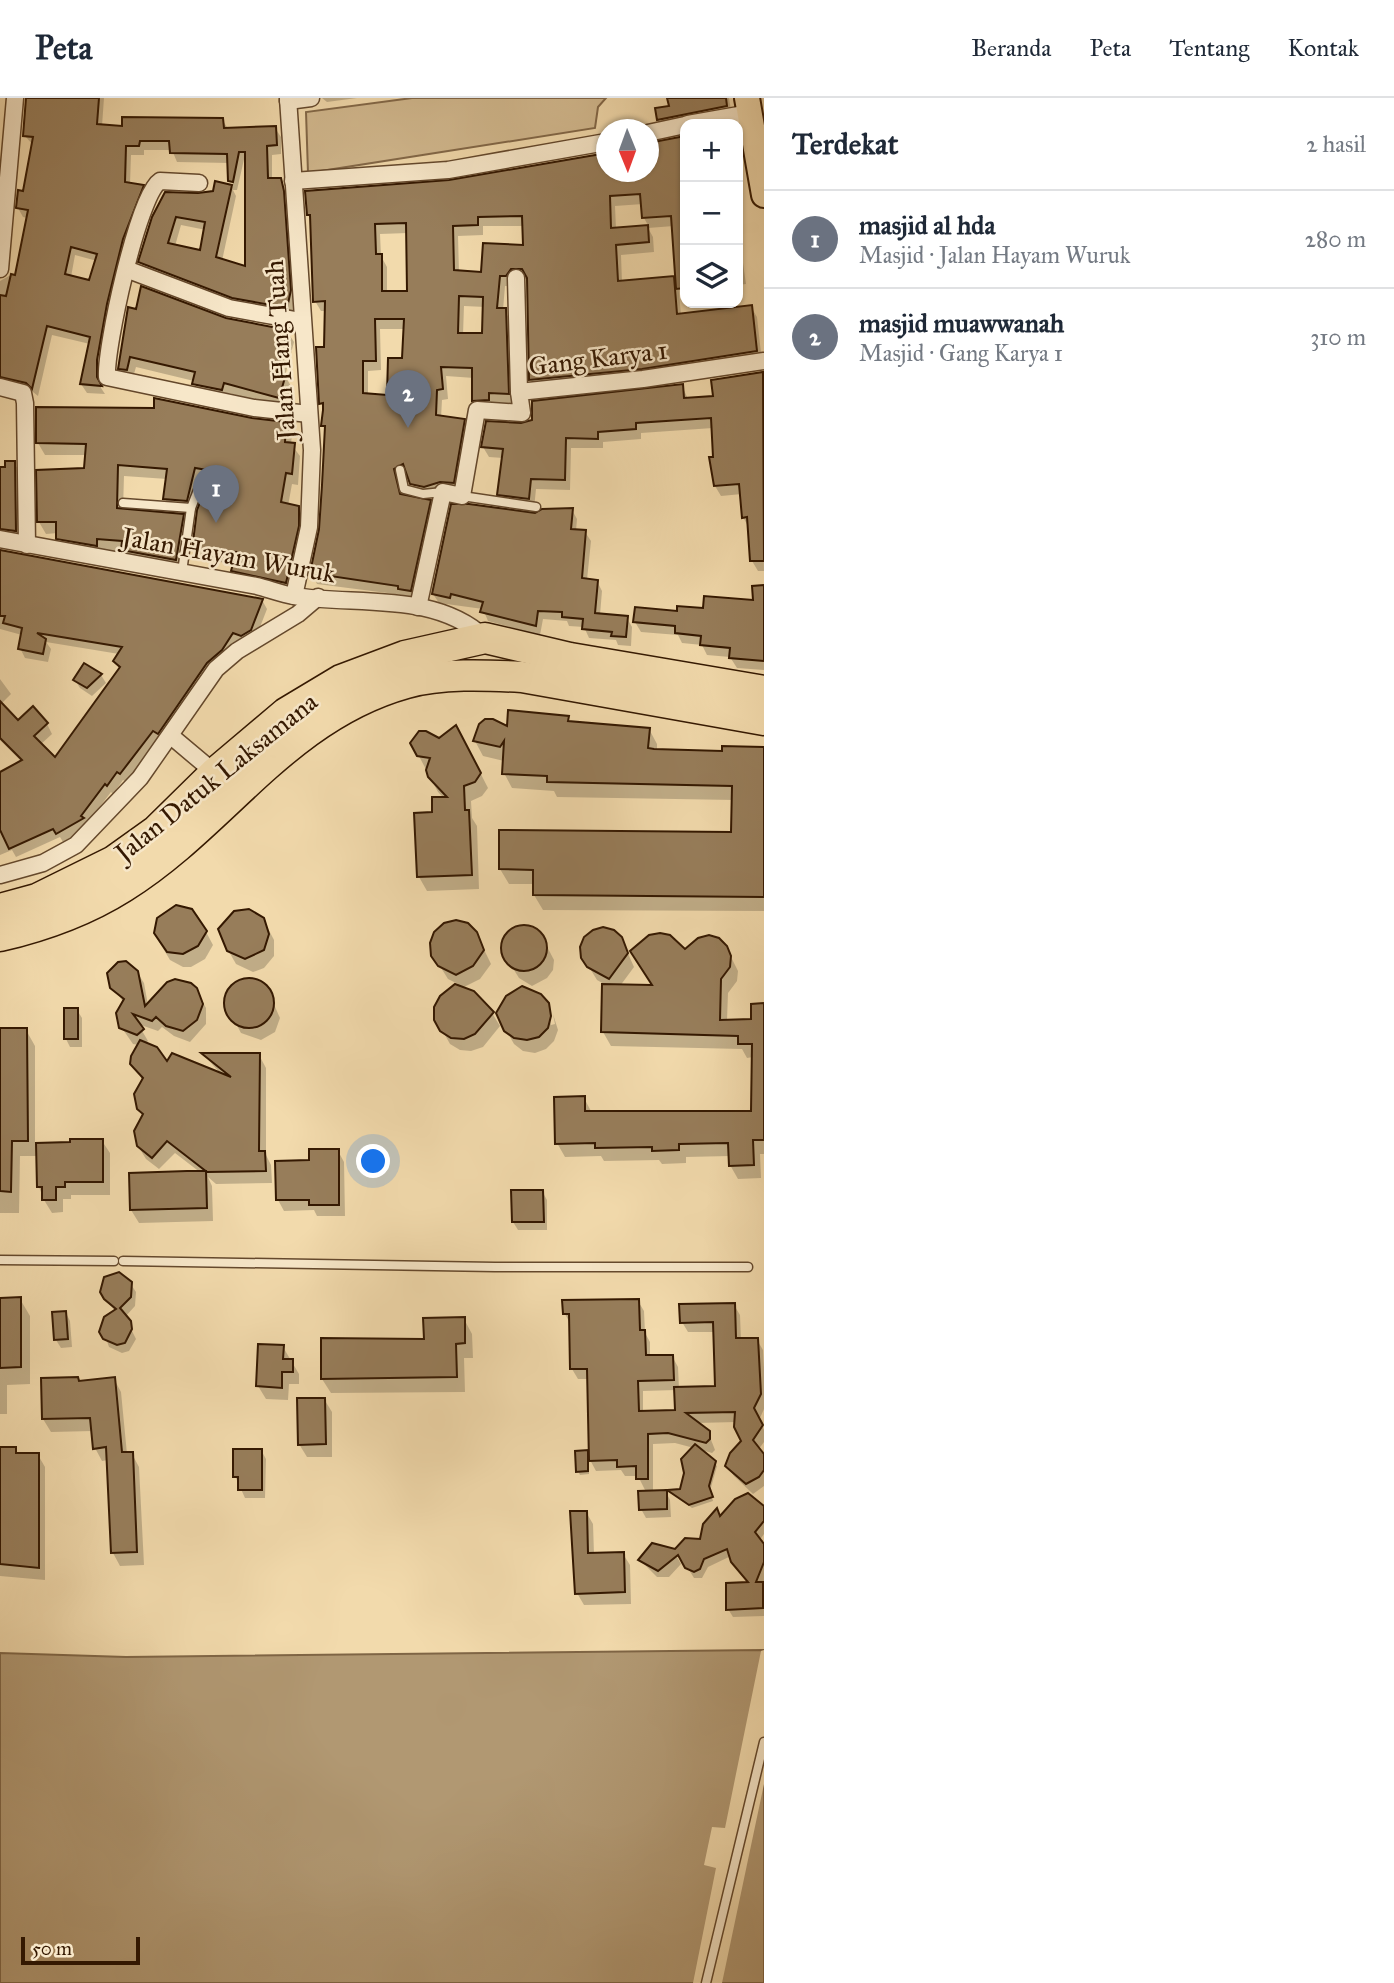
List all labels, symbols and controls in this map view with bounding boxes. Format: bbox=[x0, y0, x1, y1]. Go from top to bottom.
text: Peta bbox=[35, 28, 92, 68]
text: Beranda bbox=[971, 33, 1051, 63]
text: Peta bbox=[1089, 33, 1131, 63]
text: Tentang bbox=[1169, 33, 1249, 63]
text: Kontak bbox=[1287, 33, 1359, 63]
north arrow bbox=[596, 119, 659, 182]
map controls bbox=[680, 119, 743, 308]
button: + bbox=[680, 119, 743, 182]
text: Terdekat bbox=[792, 126, 898, 162]
text: 2 hasil bbox=[1306, 130, 1366, 158]
button: − bbox=[680, 182, 743, 245]
text: masjid al hda bbox=[859, 209, 995, 241]
text: 1 bbox=[810, 225, 820, 253]
text: 280 m bbox=[1305, 225, 1366, 253]
text: Masjid · Jalan Hayam Wuruk bbox=[859, 241, 1130, 269]
button: layers bbox=[680, 245, 743, 308]
street label: Jalan Hang Tuah bbox=[258, 258, 302, 444]
text: masjid muawwanah bbox=[859, 307, 1064, 339]
text: 2 bbox=[809, 323, 821, 351]
text: 310 m bbox=[1310, 323, 1366, 351]
street label: Gang Karya 1 bbox=[527, 334, 669, 382]
text: Masjid · Gang Karya 1 bbox=[859, 339, 1063, 367]
pin: 2 bbox=[385, 370, 431, 428]
pin: 1 bbox=[193, 465, 239, 523]
street label: Jalan Hayam Wuruk bbox=[117, 520, 339, 590]
street label: Jalan Datuk Laksamana bbox=[106, 685, 324, 870]
your location bbox=[356, 1144, 390, 1178]
scale bar bbox=[21, 1934, 140, 1966]
text: 50 m bbox=[32, 1937, 72, 1960]

